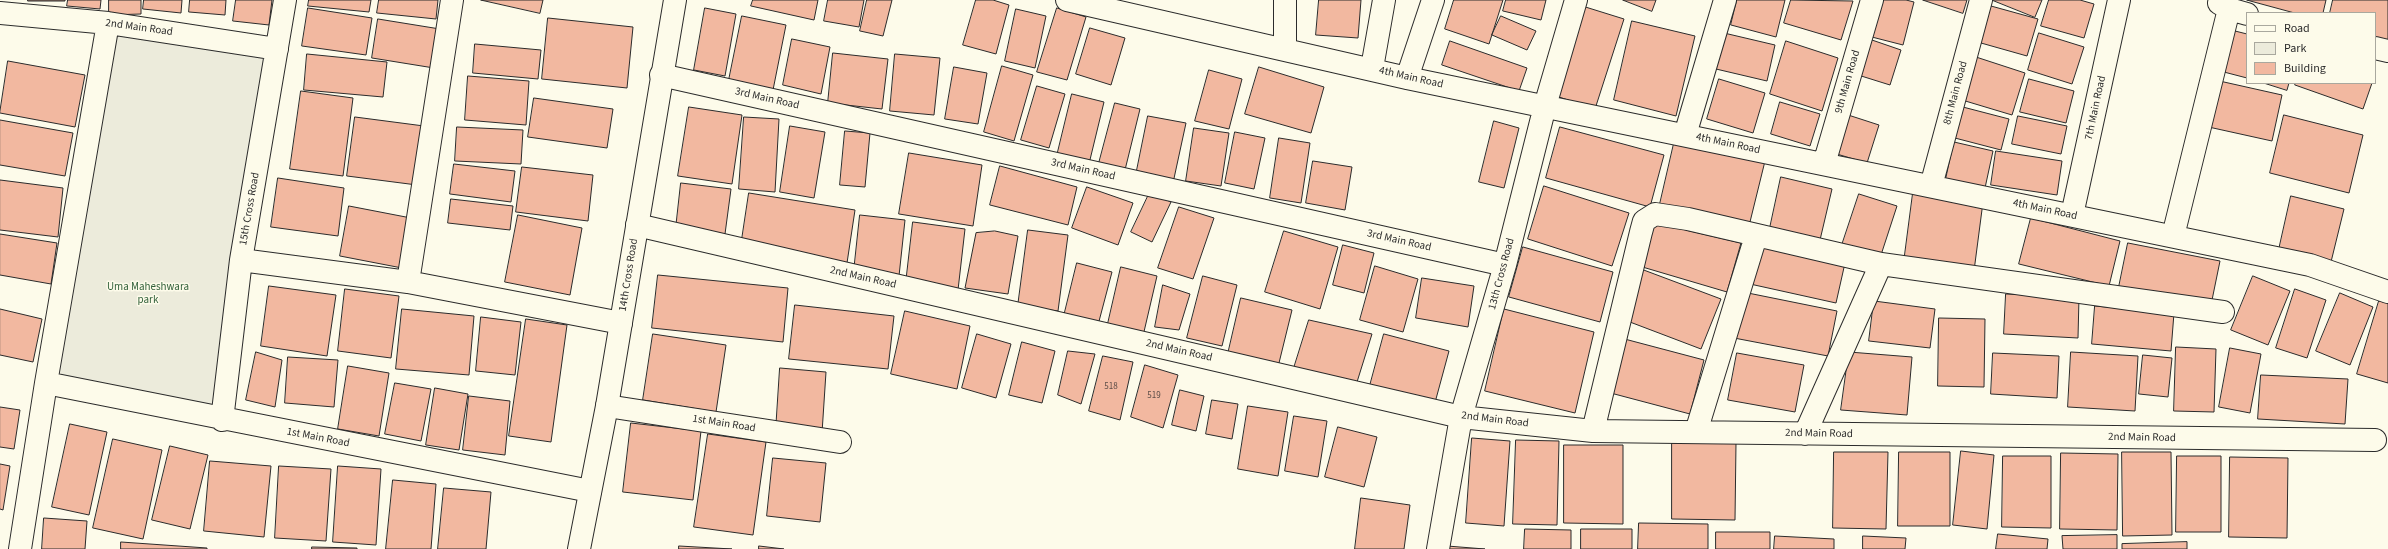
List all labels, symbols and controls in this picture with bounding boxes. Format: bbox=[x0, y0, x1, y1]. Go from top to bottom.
legend bbox=[2246, 12, 2376, 84]
street label: 2nd Main Road bbox=[104, 17, 174, 39]
text: Road bbox=[2284, 20, 2310, 37]
text: Park bbox=[2284, 40, 2306, 57]
street label: 9th Main Road bbox=[1833, 49, 1863, 115]
street label: 8th Main Road bbox=[1941, 60, 1971, 126]
text: Building bbox=[2284, 60, 2326, 77]
street label: 4th Main Road bbox=[1378, 64, 1444, 92]
street label: 7th Main Road bbox=[2083, 75, 2109, 141]
street label: 3rd Main Road bbox=[734, 85, 800, 113]
street label: 4th Main Road bbox=[1695, 131, 1761, 157]
street label: 3rd Main Road bbox=[1050, 156, 1116, 184]
street label: 15th Cross Road bbox=[237, 172, 263, 246]
street label: 4th Main Road bbox=[2012, 197, 2078, 223]
street label: 3rd Main Road bbox=[1366, 227, 1432, 255]
street label: 13th Cross Road bbox=[1486, 237, 1518, 311]
street label: 14th Cross Road bbox=[617, 238, 641, 312]
street label: 2nd Main Road bbox=[828, 264, 898, 292]
park label: Uma Maheshwara park bbox=[107, 281, 189, 307]
street label: 2nd Main Road bbox=[1144, 337, 1214, 365]
house number: 518 bbox=[1104, 382, 1118, 392]
house number: 519 bbox=[1147, 391, 1161, 401]
street label: 2nd Main Road bbox=[1461, 409, 1529, 431]
street label: 1st Main Road bbox=[691, 412, 757, 436]
street label: 1st Main Road bbox=[285, 425, 351, 451]
street label: 2nd Main Road bbox=[1785, 427, 1853, 441]
street label: 2nd Main Road bbox=[2108, 431, 2176, 445]

